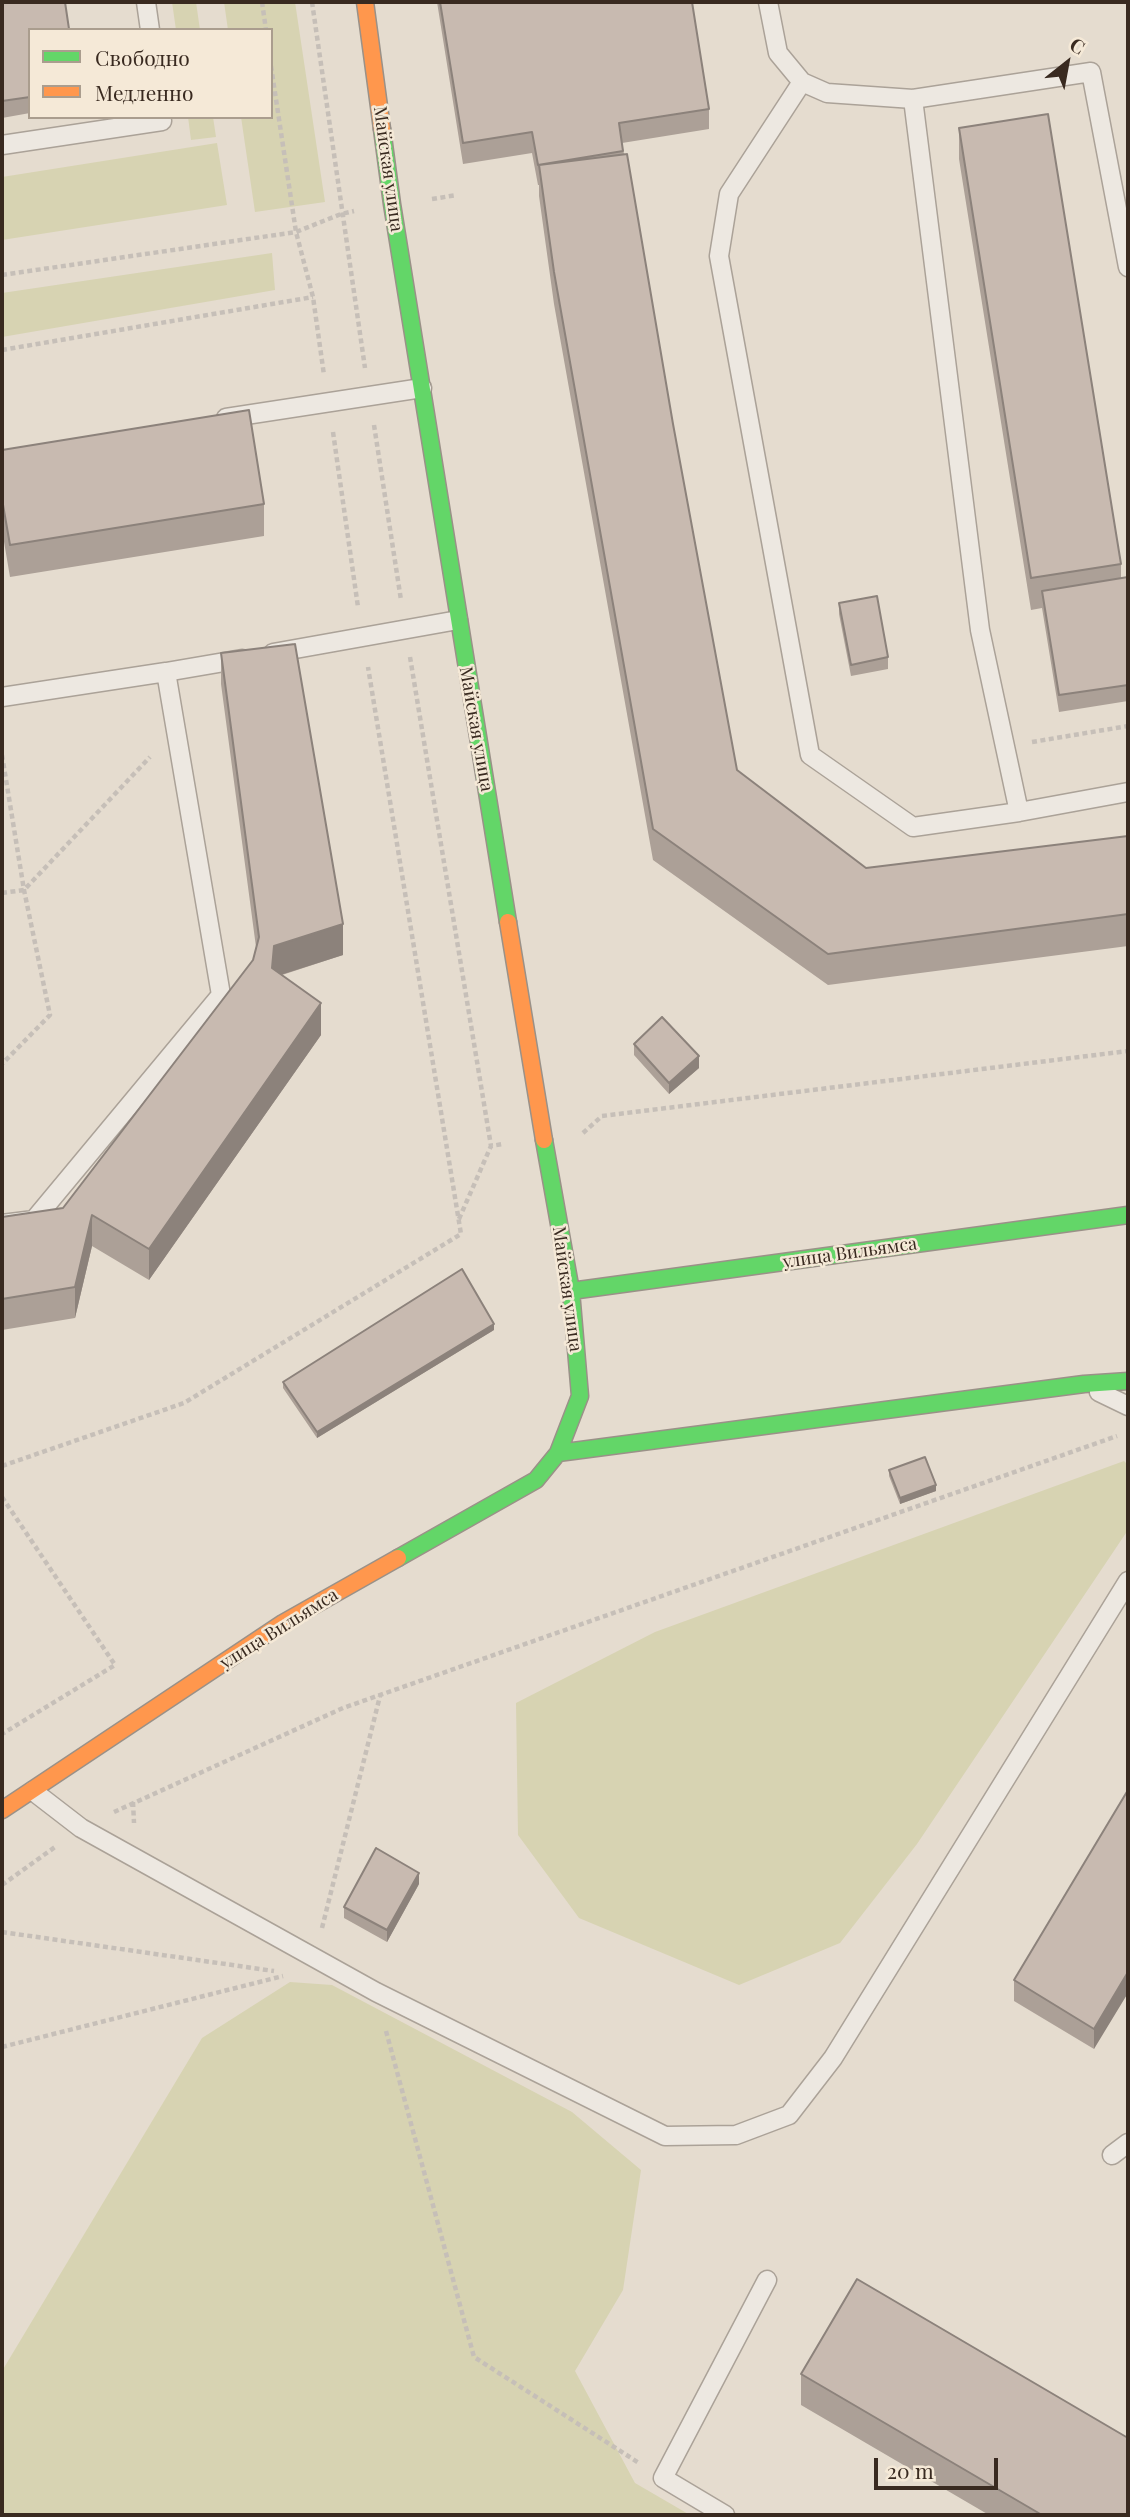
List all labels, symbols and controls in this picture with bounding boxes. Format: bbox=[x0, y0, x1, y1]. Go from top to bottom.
legend bbox=[28, 28, 273, 119]
north arrow bbox=[1032, 28, 1102, 98]
text: С bbox=[1065, 30, 1090, 60]
text: Свободно bbox=[95, 43, 190, 71]
text: Медленно bbox=[95, 78, 193, 106]
street label: Майская улица bbox=[368, 105, 408, 233]
street label: Майская улица bbox=[454, 665, 498, 793]
street label: Майская улица bbox=[547, 1225, 587, 1353]
street label: улица Вильямса bbox=[782, 1233, 918, 1273]
street label: улица Вильямса bbox=[216, 1584, 342, 1674]
scale bar bbox=[878, 2444, 1002, 2488]
text: 20 m bbox=[887, 2456, 934, 2484]

